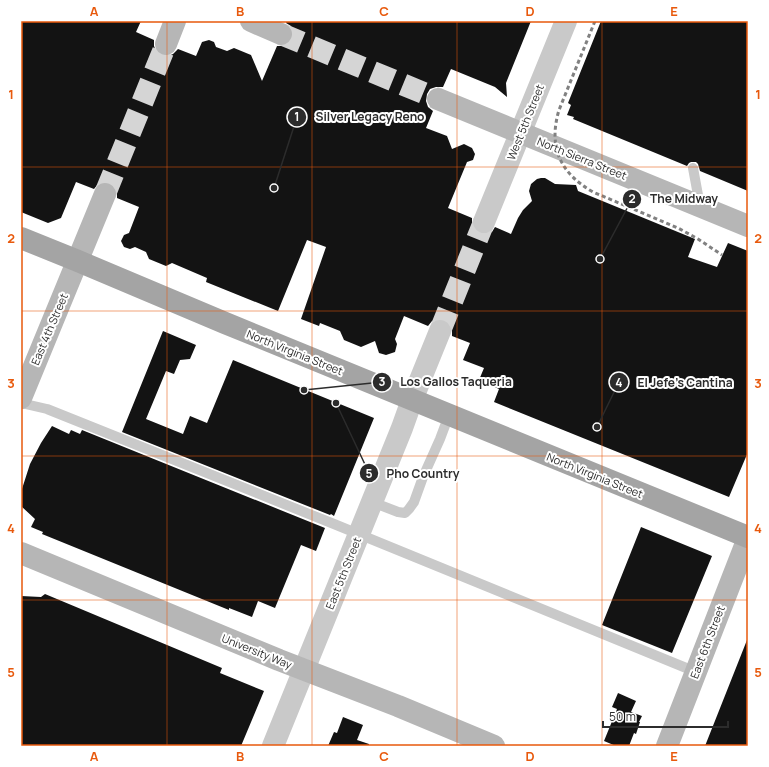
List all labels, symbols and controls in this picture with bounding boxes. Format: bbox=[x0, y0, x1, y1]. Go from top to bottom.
text: A bbox=[90, 2, 99, 20]
text: B bbox=[236, 2, 244, 20]
text: C bbox=[379, 2, 389, 20]
text: D bbox=[525, 2, 535, 20]
text: E bbox=[670, 2, 678, 20]
street label: West 5th Street bbox=[503, 82, 547, 162]
text: 1 bbox=[8, 85, 14, 103]
text: 1 bbox=[755, 85, 761, 103]
callout: Silver Legacy Reno bbox=[287, 105, 432, 129]
text: 1 bbox=[294, 108, 300, 125]
text: Silver Legacy Reno bbox=[316, 108, 424, 125]
street label: North Sierra Street bbox=[535, 133, 629, 183]
callout: The Midway bbox=[622, 187, 726, 211]
text: 2 bbox=[628, 190, 636, 207]
text: The Midway bbox=[650, 190, 718, 207]
text: 2 bbox=[7, 229, 15, 247]
text: 2 bbox=[754, 229, 762, 247]
street label: East 4th Street bbox=[27, 291, 71, 367]
street label: North Virginia Street bbox=[245, 326, 345, 378]
callout: Los Gallos Taqueria bbox=[372, 370, 520, 394]
callout: El Jefe’s Cantina bbox=[609, 370, 741, 394]
text: 3 bbox=[379, 373, 386, 390]
text: Los Gallos Taqueria bbox=[400, 373, 512, 390]
text: 3 bbox=[7, 374, 15, 392]
text: 4 bbox=[615, 374, 623, 391]
text: El Jefe’s Cantina bbox=[637, 374, 733, 391]
text: 3 bbox=[754, 374, 762, 392]
street label: North Virginia Street bbox=[545, 449, 645, 501]
callout: Pho Country bbox=[359, 461, 467, 485]
text: 5 bbox=[365, 465, 373, 482]
text: Pho Country bbox=[387, 465, 460, 482]
text: 4 bbox=[7, 519, 15, 537]
text: 4 bbox=[754, 519, 762, 537]
street label: East 5th Street bbox=[322, 535, 364, 611]
street label: East 6th Street bbox=[686, 603, 728, 681]
street label: University Way bbox=[220, 630, 294, 672]
text: 5 bbox=[7, 663, 15, 681]
text: 5 bbox=[754, 663, 762, 681]
scale bar bbox=[603, 703, 728, 729]
text: 50 m bbox=[609, 708, 636, 725]
text: A bbox=[90, 747, 99, 765]
text: B bbox=[236, 747, 244, 765]
text: C bbox=[379, 747, 389, 765]
text: D bbox=[525, 747, 535, 765]
text: E bbox=[670, 747, 678, 765]

